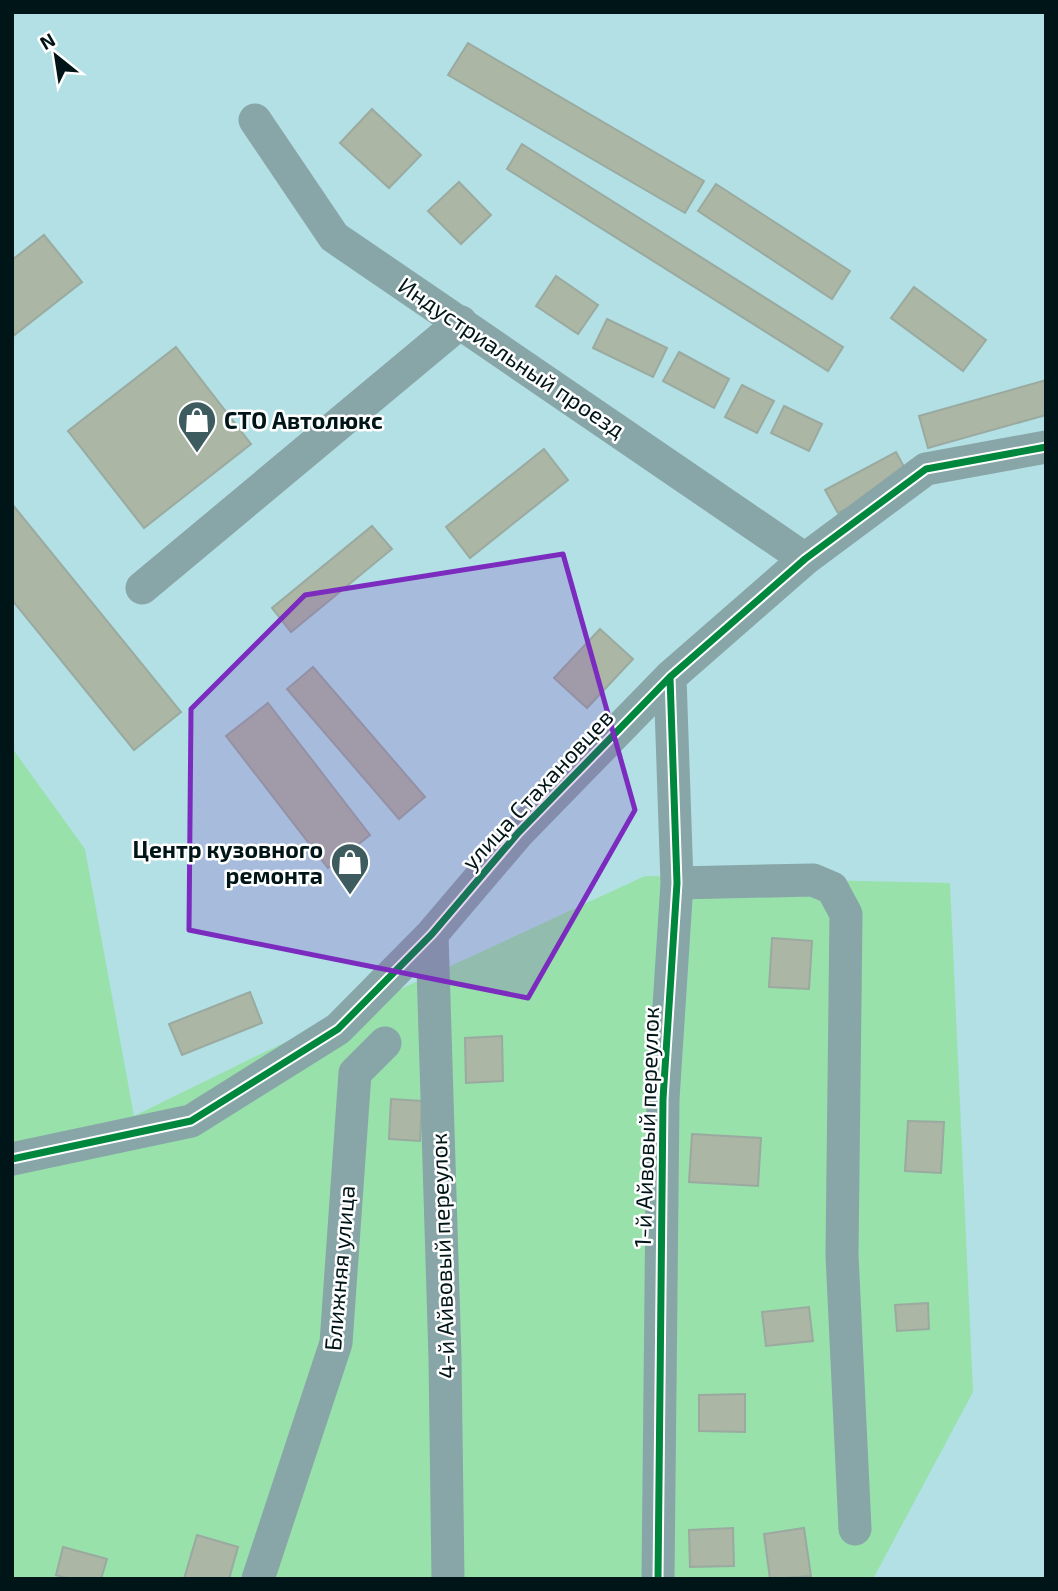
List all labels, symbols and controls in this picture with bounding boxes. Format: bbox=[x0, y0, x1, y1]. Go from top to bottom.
north arrow bbox=[21, 21, 91, 91]
text: N bbox=[36, 27, 59, 54]
street label: Индустриальный проезд bbox=[393, 271, 631, 444]
shop icon: СТО Автолюкс bbox=[176, 399, 218, 454]
place label: СТО Автолюкс bbox=[224, 406, 383, 434]
street label: улица Стахановцев bbox=[455, 703, 619, 876]
place label: Центр кузовного ремонта bbox=[133, 835, 323, 889]
shop icon: Центр кузовного ремонта bbox=[329, 841, 371, 896]
street label: 1-й Айвовый переулок bbox=[628, 1006, 665, 1248]
street label: 4-й Айвовый переулок bbox=[424, 1133, 461, 1379]
street label: Ближняя улица bbox=[318, 1184, 361, 1352]

